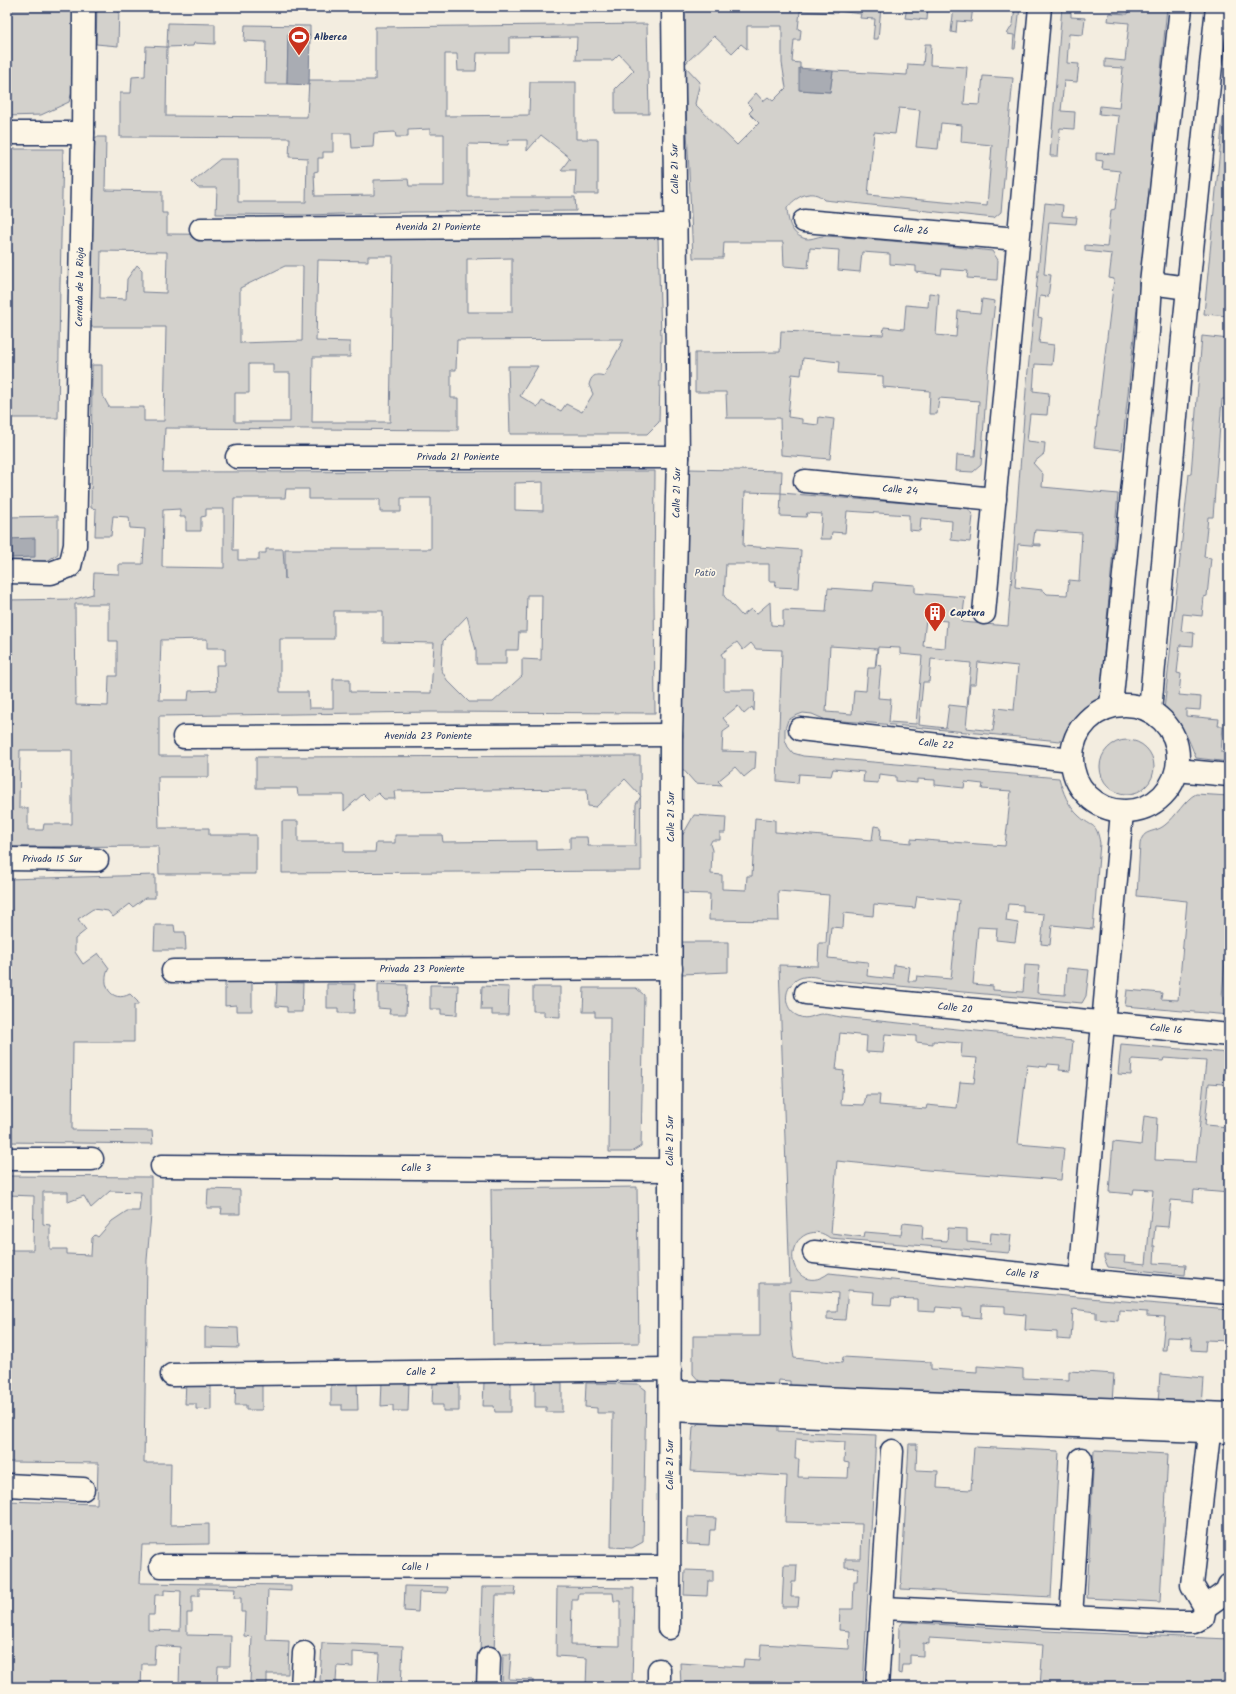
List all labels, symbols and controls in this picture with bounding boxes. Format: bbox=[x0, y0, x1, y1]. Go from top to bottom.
sports icon: Alberca bbox=[286, 24, 312, 57]
place label: Alberca bbox=[314, 29, 347, 45]
street label: Calle 21 Sur bbox=[667, 143, 683, 194]
street label: Avenida 21 Poniente bbox=[395, 219, 481, 235]
street label: Calle 26 bbox=[893, 220, 929, 240]
street label: Cerrada de la Rioja bbox=[71, 246, 89, 327]
street label: Privada 21 Poniente bbox=[417, 449, 500, 465]
street label: Calle 21 Sur bbox=[669, 467, 685, 518]
street label: Calle 24 bbox=[882, 480, 919, 500]
park label: Patio bbox=[695, 565, 716, 581]
building icon: Captura bbox=[922, 600, 948, 633]
place label: Captura bbox=[950, 605, 985, 621]
street label: Avenida 23 Poniente bbox=[384, 728, 472, 744]
street label: Calle 22 bbox=[917, 734, 955, 754]
street label: Calle 21 Sur bbox=[663, 791, 679, 842]
street label: Privada 15 Sur bbox=[22, 851, 83, 867]
street label: Privada 23 Poniente bbox=[379, 961, 465, 977]
street label: Calle 20 bbox=[937, 998, 973, 1018]
street label: Calle 16 bbox=[1149, 1019, 1183, 1039]
street label: Calle 21 Sur bbox=[662, 1115, 678, 1166]
street label: Calle 3 bbox=[401, 1160, 431, 1176]
street label: Calle 18 bbox=[1005, 1264, 1040, 1284]
street label: Calle 2 bbox=[406, 1364, 436, 1380]
street label: Calle 21 Sur bbox=[662, 1439, 678, 1490]
street label: Calle 1 bbox=[401, 1559, 429, 1575]

